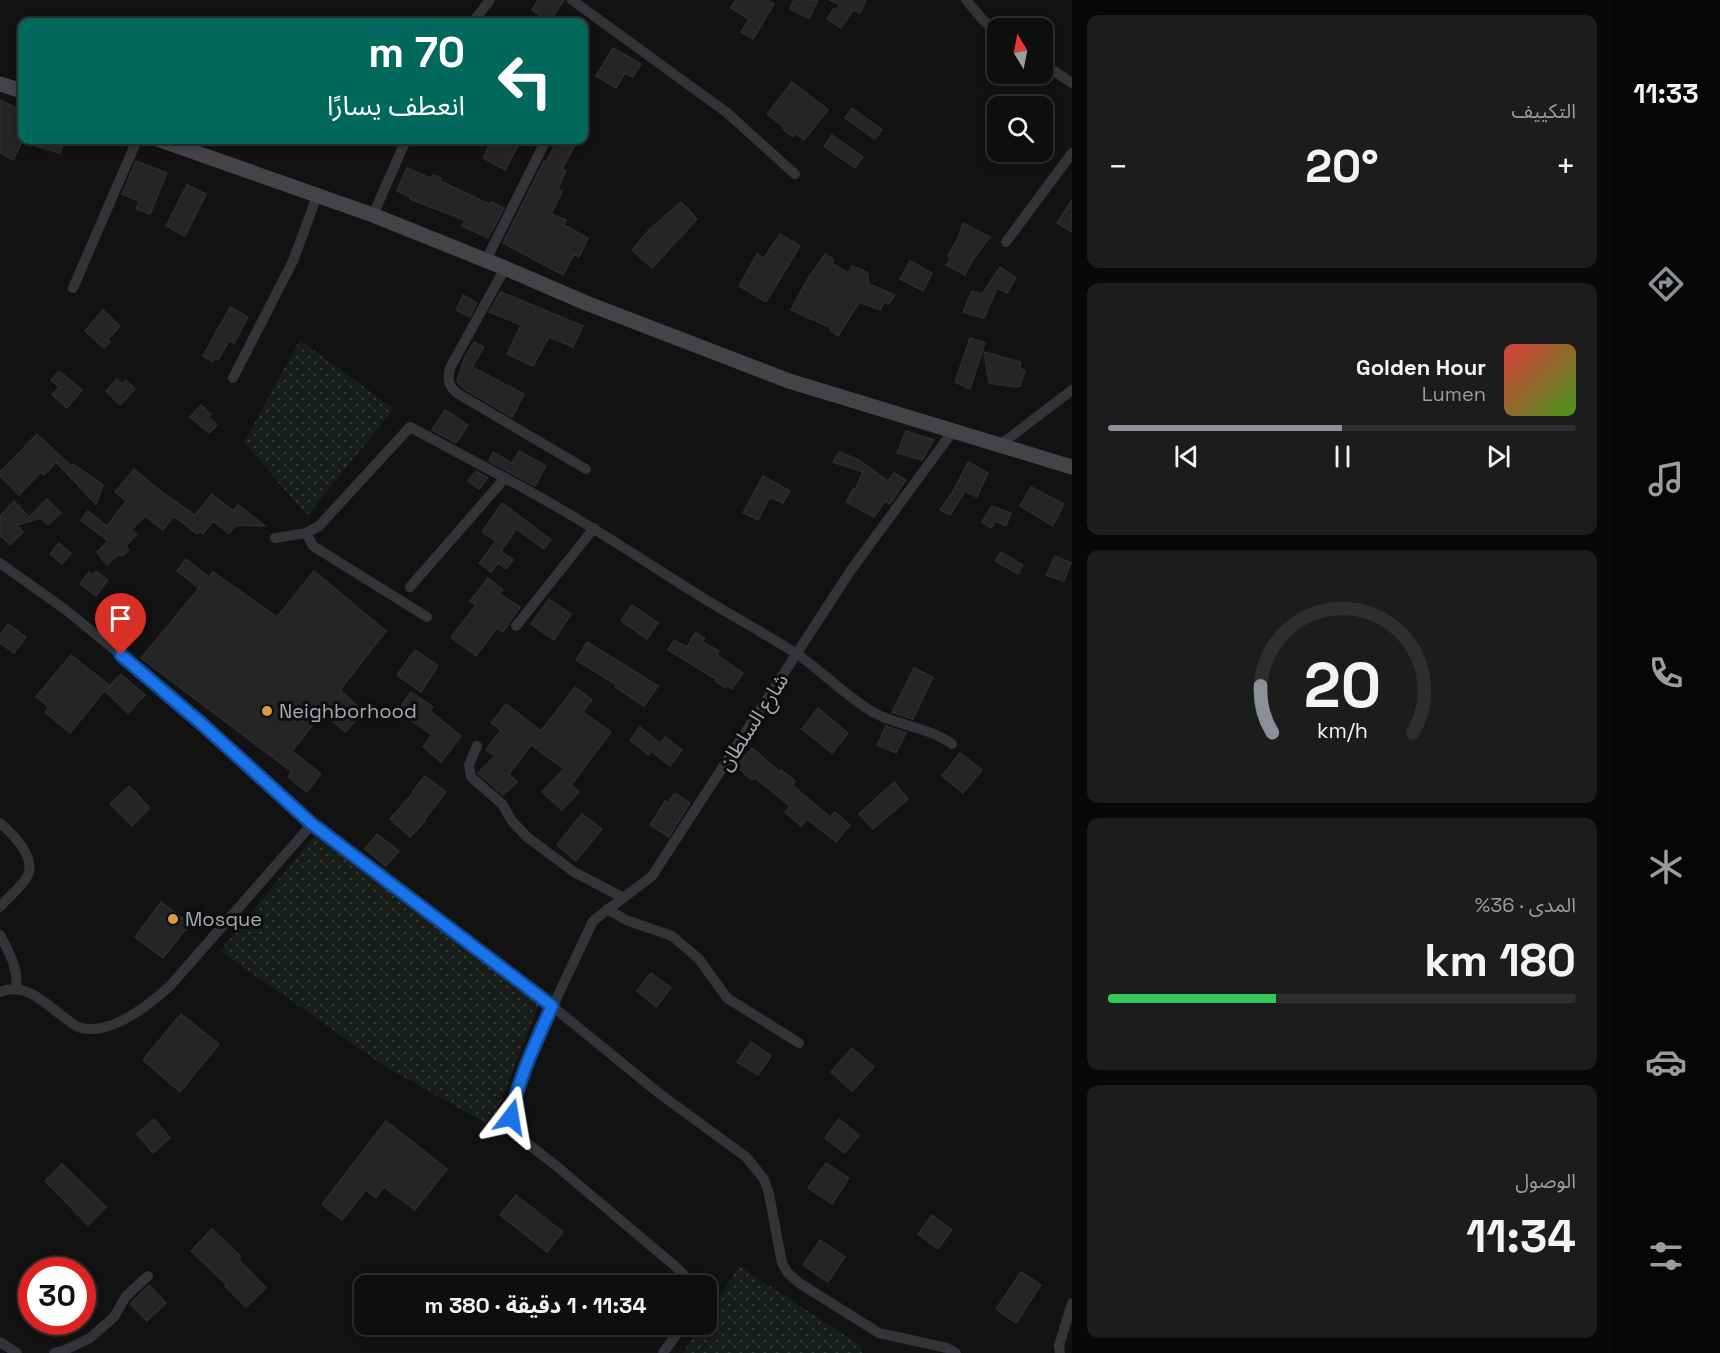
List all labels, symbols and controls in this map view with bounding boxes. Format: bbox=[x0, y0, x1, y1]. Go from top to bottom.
north arrow bbox=[987, 18, 1053, 84]
map controls bbox=[987, 18, 1053, 162]
text: 70 m bbox=[368, 26, 465, 79]
icon: left bbox=[486, 42, 564, 120]
text: 11:33 bbox=[1633, 76, 1699, 111]
text: انعطف يسارًا bbox=[327, 88, 465, 123]
button: search bbox=[987, 96, 1053, 162]
text: التكييف bbox=[1512, 98, 1576, 124]
text: 20° bbox=[1305, 138, 1379, 195]
text: − bbox=[1108, 146, 1128, 188]
text: + bbox=[1556, 146, 1576, 188]
icon: directions bbox=[1645, 263, 1687, 305]
text: Golden Hour bbox=[1356, 353, 1486, 381]
text: Lumen bbox=[1422, 381, 1486, 407]
icon: previous bbox=[1170, 440, 1203, 473]
icon: pause bbox=[1326, 440, 1359, 473]
icon: next bbox=[1482, 440, 1515, 473]
icon: music bbox=[1645, 458, 1687, 500]
pin bbox=[95, 593, 146, 655]
icon: arrive bbox=[104, 602, 137, 635]
text: 20 bbox=[1303, 647, 1381, 726]
icon: phone bbox=[1645, 652, 1687, 694]
street label: شارع السلطان bbox=[712, 668, 796, 777]
place label: Neighborhood bbox=[279, 698, 417, 724]
marker: Neighborhood bbox=[260, 704, 274, 718]
text: km/h bbox=[1316, 718, 1368, 745]
icon: climate bbox=[1645, 846, 1687, 888]
text: المدى · 36% bbox=[1475, 892, 1576, 918]
place label: Mosque bbox=[185, 906, 262, 932]
marker: Mosque bbox=[166, 912, 180, 926]
text: 180 km bbox=[1424, 932, 1576, 989]
icon: car bbox=[1645, 1041, 1687, 1083]
position arrow bbox=[479, 1085, 543, 1149]
text: الوصول bbox=[1515, 1168, 1576, 1194]
text: 11:34 bbox=[1466, 1208, 1576, 1265]
icon: filters bbox=[1645, 1235, 1687, 1277]
speed limit sign: 30 bbox=[18, 1257, 96, 1335]
text: 11:34 · 1 دقيقة · 380 m bbox=[425, 1291, 646, 1319]

